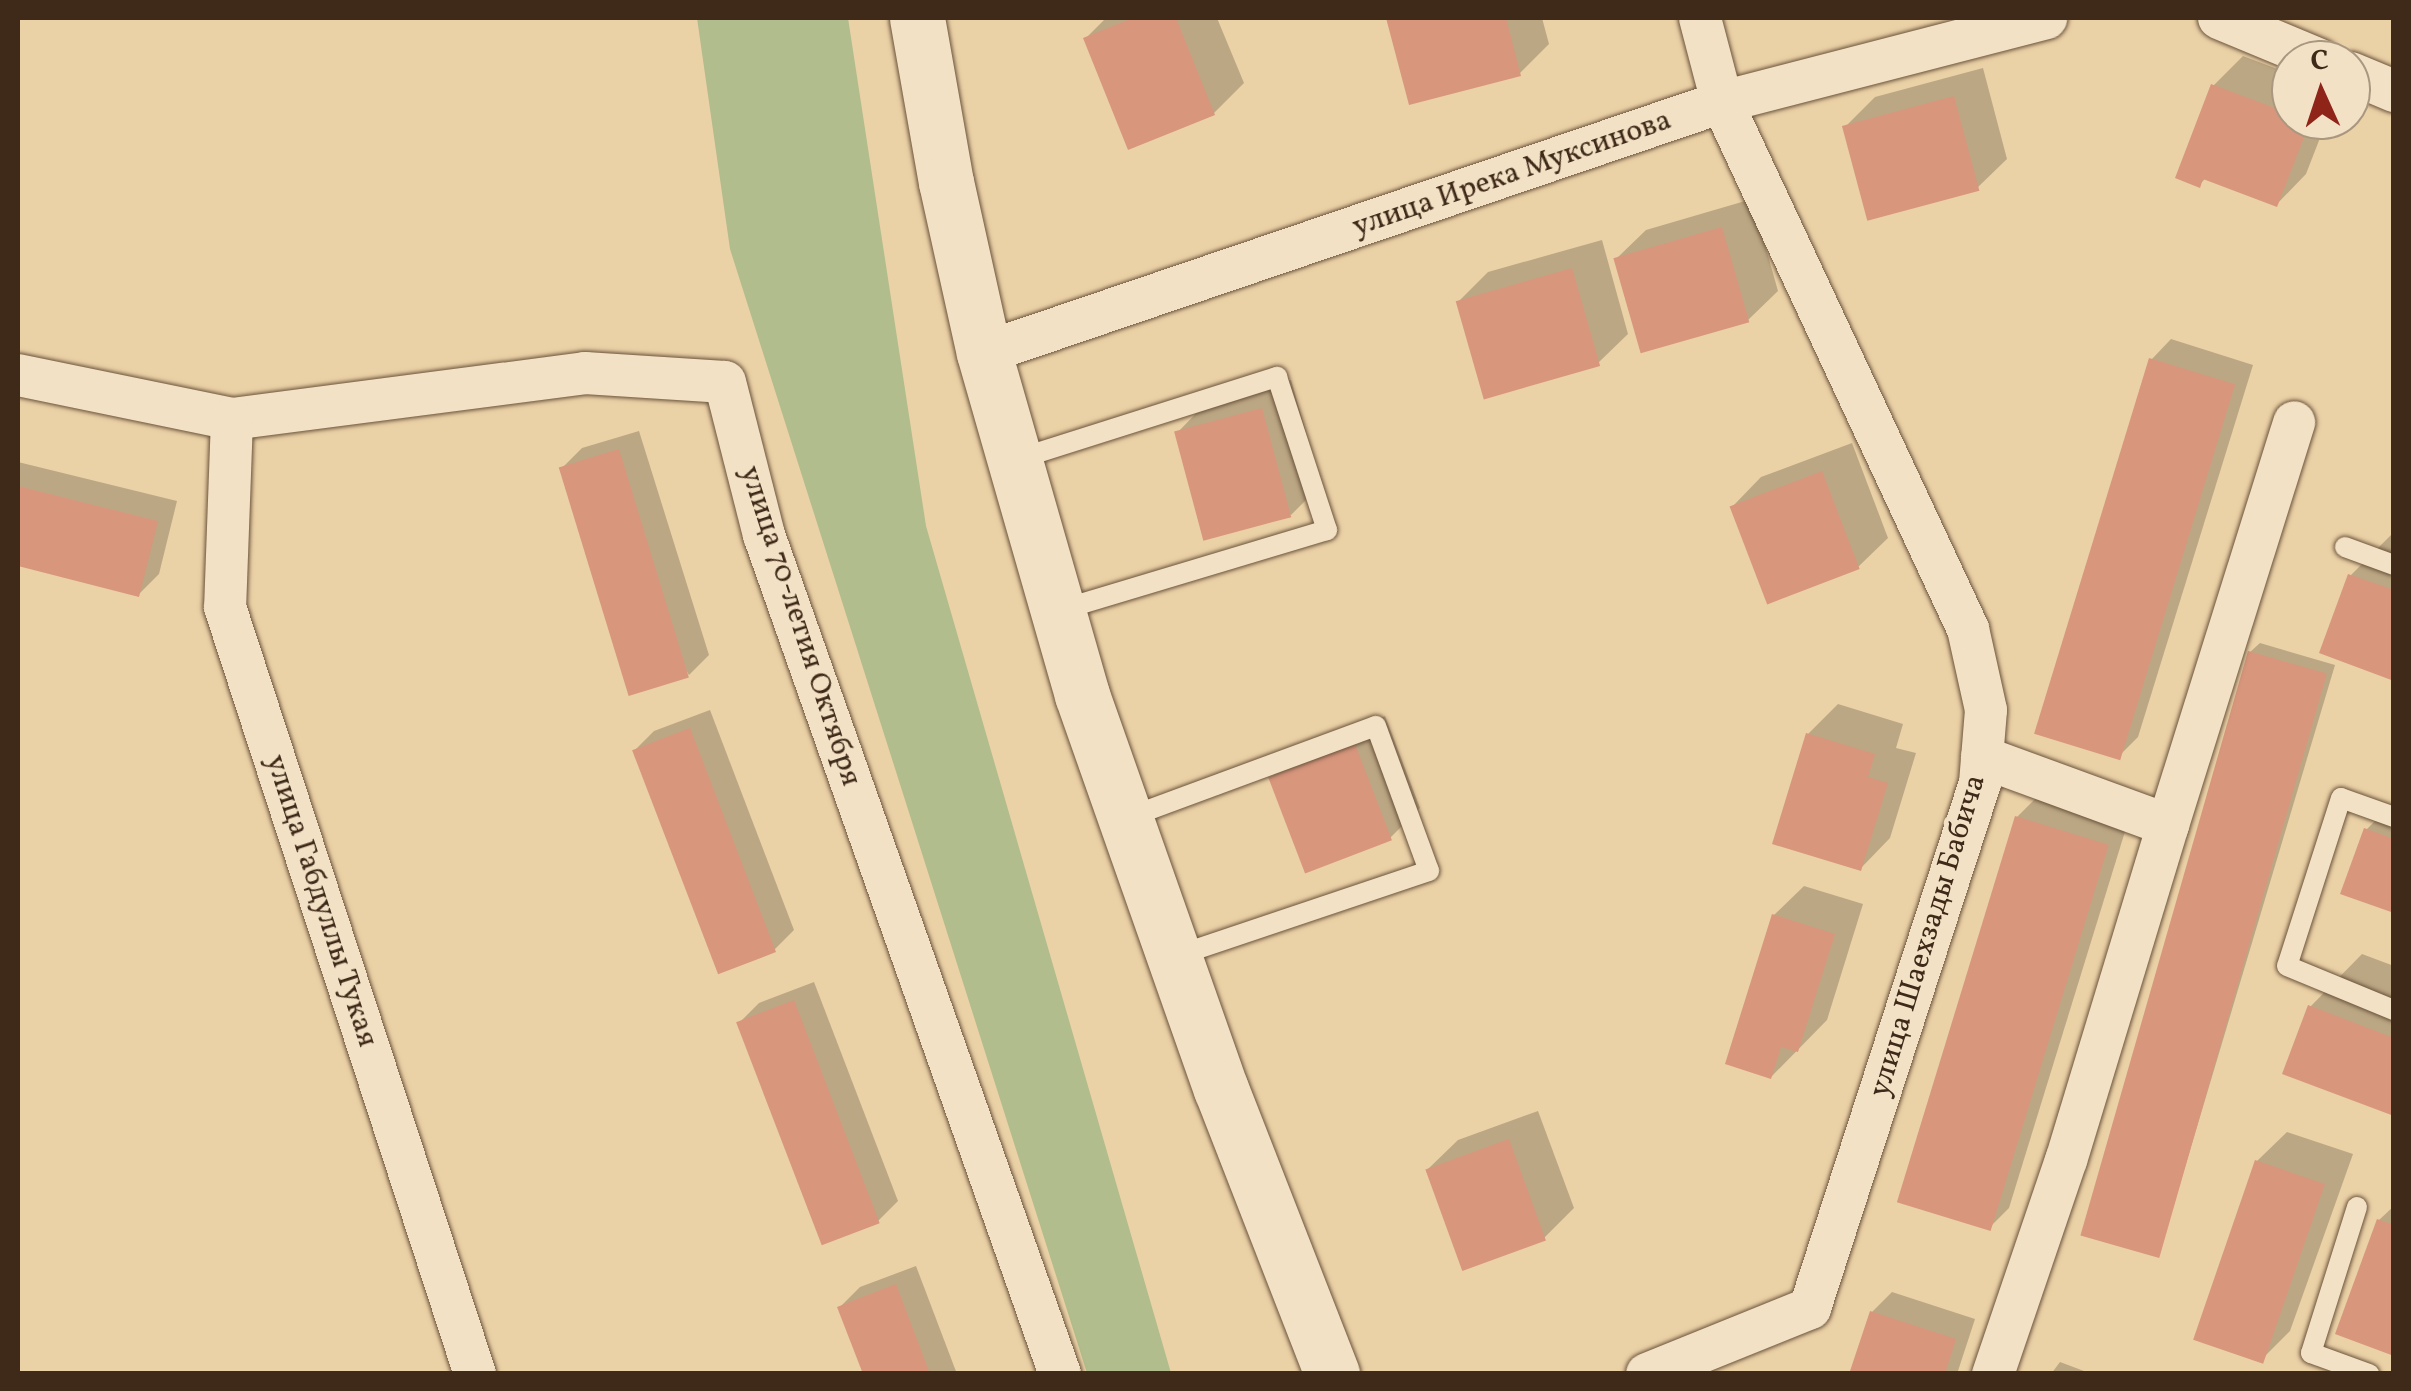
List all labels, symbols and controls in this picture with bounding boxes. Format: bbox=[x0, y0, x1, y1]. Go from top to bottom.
north arrow bbox=[2271, 40, 2371, 140]
text: С bbox=[2309, 42, 2330, 81]
street label: улица Ирека Муксинова bbox=[1348, 102, 1676, 246]
street label: улица 70-летия Октября bbox=[731, 461, 869, 791]
street label: улица Габдуллы Тукая bbox=[257, 750, 385, 1052]
street label: улица Шаехзады Бабича bbox=[1862, 770, 1994, 1102]

